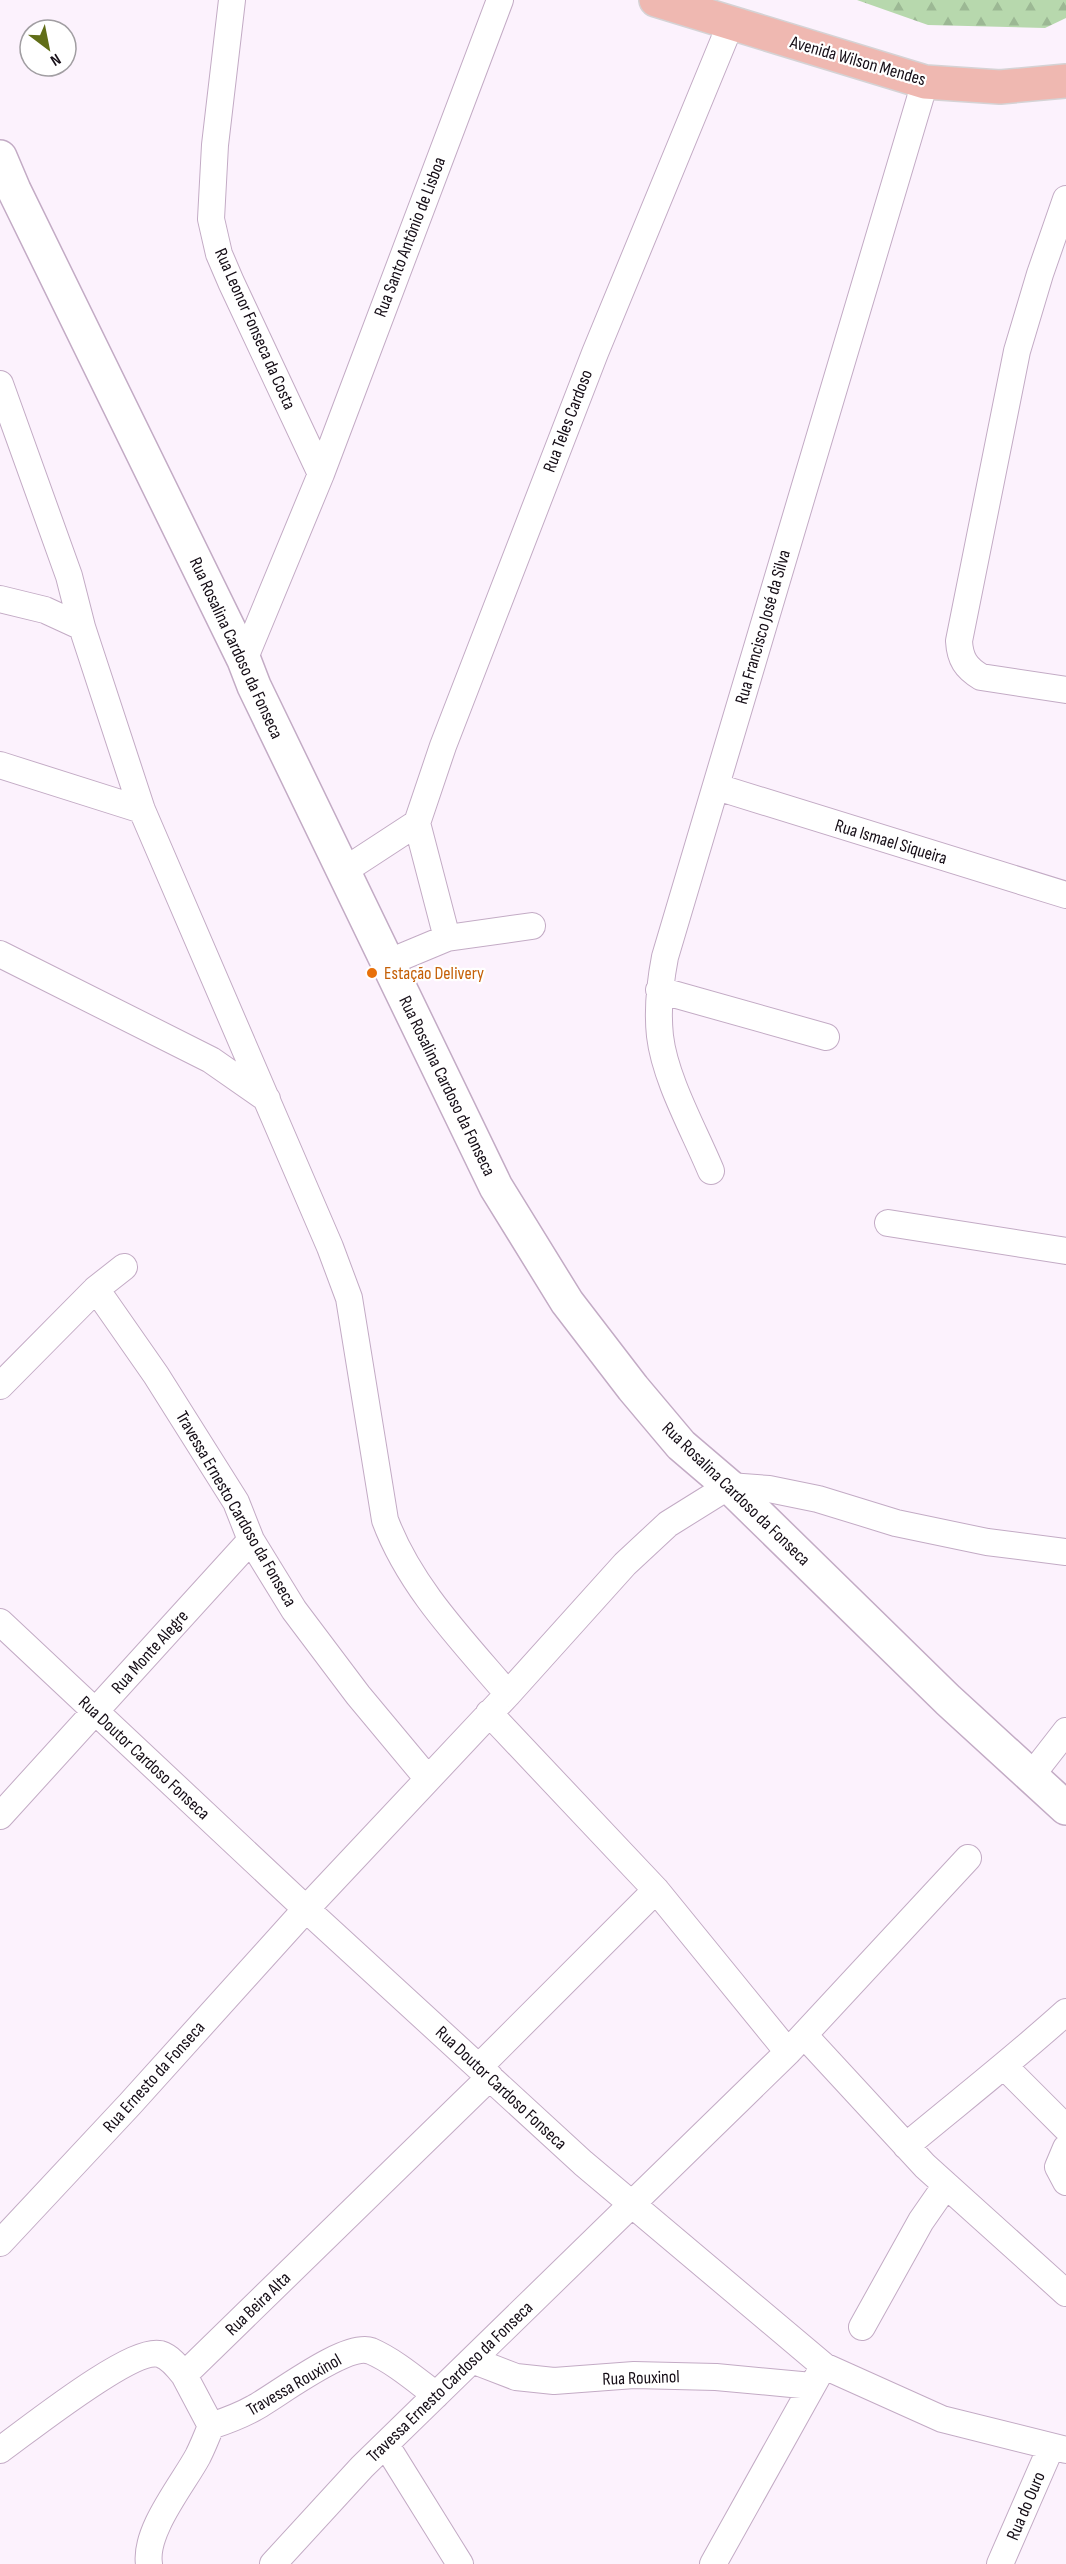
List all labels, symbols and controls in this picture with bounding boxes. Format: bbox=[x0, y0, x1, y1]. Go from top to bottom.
north arrow bbox=[18, 18, 78, 78]
street label: Avenida Wilson Mendes bbox=[787, 31, 928, 90]
text: N bbox=[46, 49, 64, 70]
street label: Rua Santo Antônio de Lisboa bbox=[370, 154, 450, 320]
street label: Rua Leonor Fonseca da Costa bbox=[210, 245, 300, 413]
street label: Rua Teles Cardoso bbox=[539, 367, 597, 475]
street label: Rua Francisco José da Silva bbox=[731, 547, 795, 707]
street label: Rua Rosalina Cardoso da Fonseca bbox=[185, 554, 287, 742]
street label: Rua Ismael Siqueira bbox=[832, 815, 950, 869]
place label: Estação Delivery bbox=[384, 963, 484, 984]
marker: Estação Delivery bbox=[365, 966, 379, 980]
street label: Rua Rosalina Cardoso da Fonseca bbox=[394, 993, 500, 1180]
street label: Travessa Ernesto Cardoso da Fonseca bbox=[171, 1407, 301, 1611]
street label: Rua Rosalina Cardoso da Fonseca bbox=[658, 1418, 814, 1570]
street label: Rua Monte Alegre bbox=[107, 1606, 193, 1698]
street label: Rua Doutor Cardoso Fonseca bbox=[74, 1692, 214, 1824]
street label: Rua Ernesto da Fonseca bbox=[99, 2017, 209, 2137]
street label: Rua Doutor Cardoso Fonseca bbox=[431, 2022, 571, 2154]
street label: Rua Beira Alta bbox=[221, 2268, 295, 2340]
street label: Travessa Ernesto Cardoso da Fonseca bbox=[363, 2297, 537, 2467]
street label: Travessa Rouxinol bbox=[243, 2349, 345, 2421]
street label: Rua Rouxinol bbox=[602, 2366, 680, 2390]
street label: Rua do Ouro bbox=[1002, 2469, 1050, 2543]

